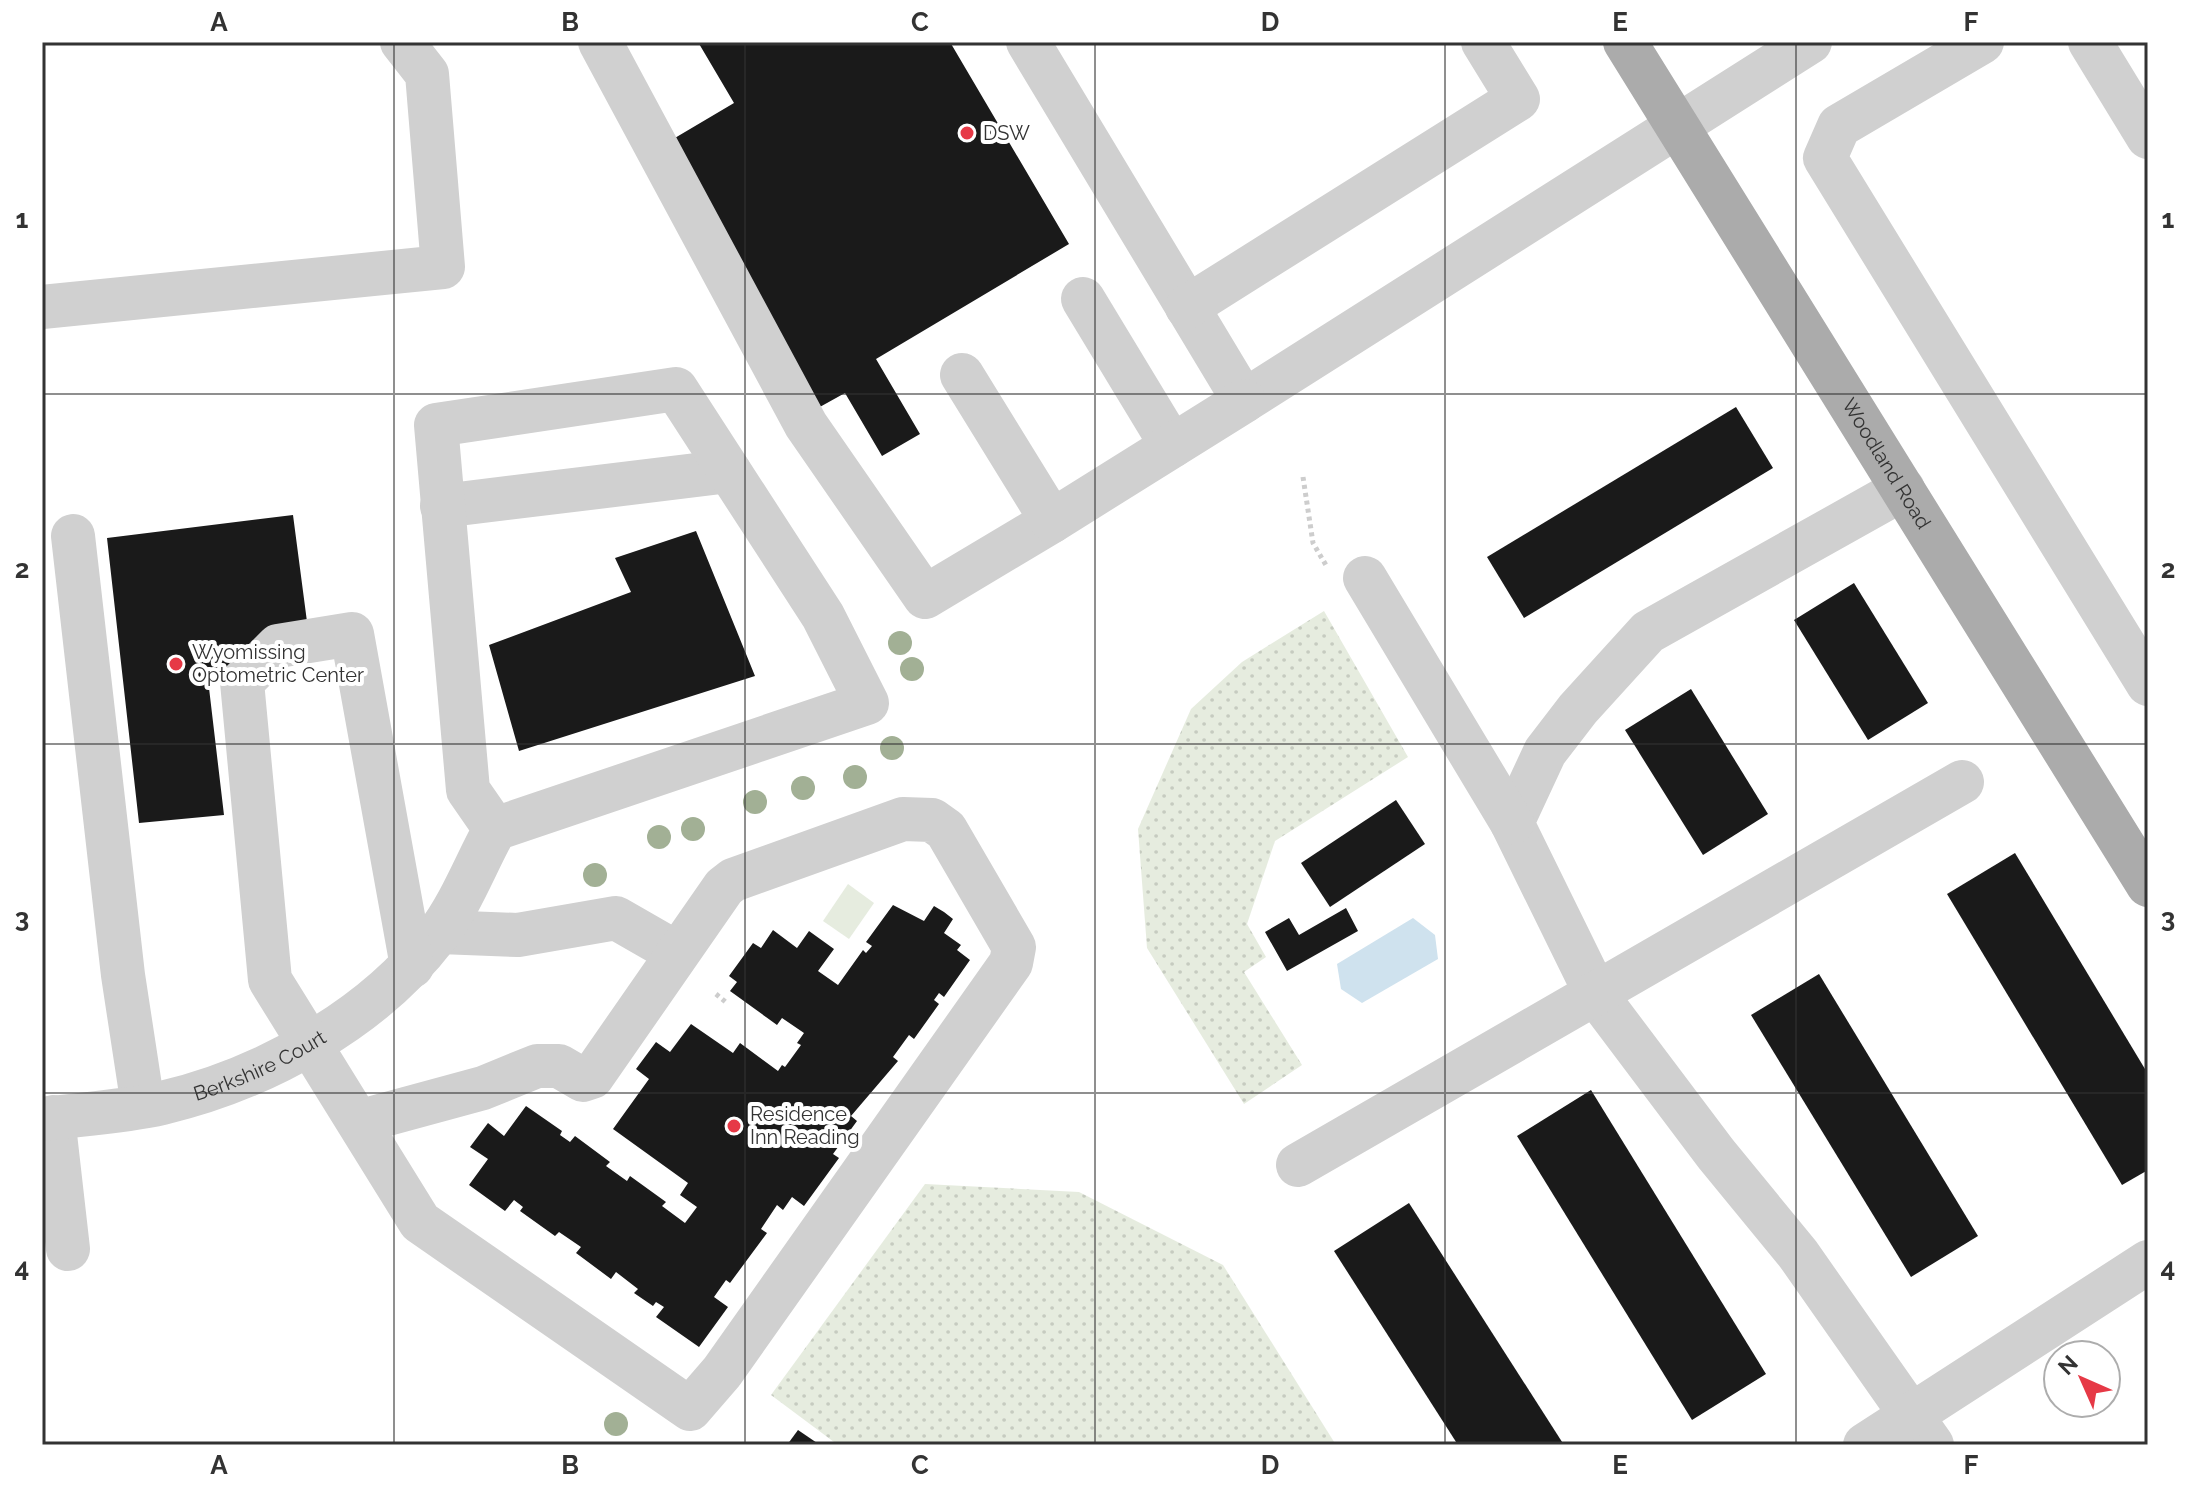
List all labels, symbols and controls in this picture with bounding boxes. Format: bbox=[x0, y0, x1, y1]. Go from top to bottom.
text: A bbox=[210, 7, 228, 37]
text: B bbox=[561, 7, 579, 37]
text: C bbox=[911, 7, 929, 37]
text: D bbox=[1261, 7, 1279, 37]
text: E bbox=[1612, 7, 1628, 37]
text: F bbox=[1964, 7, 1979, 37]
place label: DSW bbox=[983, 121, 1030, 145]
marker: DSW bbox=[958, 124, 976, 142]
text: 1 bbox=[16, 204, 29, 234]
text: 1 bbox=[2162, 204, 2175, 234]
street label: Woodland Road bbox=[1837, 394, 1936, 533]
text: 2 bbox=[15, 554, 29, 584]
text: 2 bbox=[2161, 554, 2175, 584]
place label: Wyomissing Optometric Center bbox=[192, 640, 364, 687]
marker: Wyomissing Optometric Center bbox=[167, 655, 185, 673]
text: 3 bbox=[15, 903, 29, 933]
text: 3 bbox=[2161, 903, 2175, 933]
street label: Berkshire Court bbox=[190, 1025, 331, 1106]
place label: Residence Inn Reading bbox=[750, 1102, 860, 1149]
marker: Residence Inn Reading bbox=[725, 1117, 743, 1135]
text: 4 bbox=[15, 1253, 29, 1283]
text: 4 bbox=[2161, 1253, 2175, 1283]
north arrow bbox=[2042, 1339, 2122, 1419]
text: N bbox=[2053, 1350, 2083, 1380]
text: A bbox=[210, 1450, 228, 1480]
text: B bbox=[561, 1450, 579, 1480]
text: C bbox=[911, 1450, 929, 1480]
text: D bbox=[1261, 1450, 1279, 1480]
text: E bbox=[1612, 1450, 1628, 1480]
text: F bbox=[1964, 1450, 1979, 1480]

